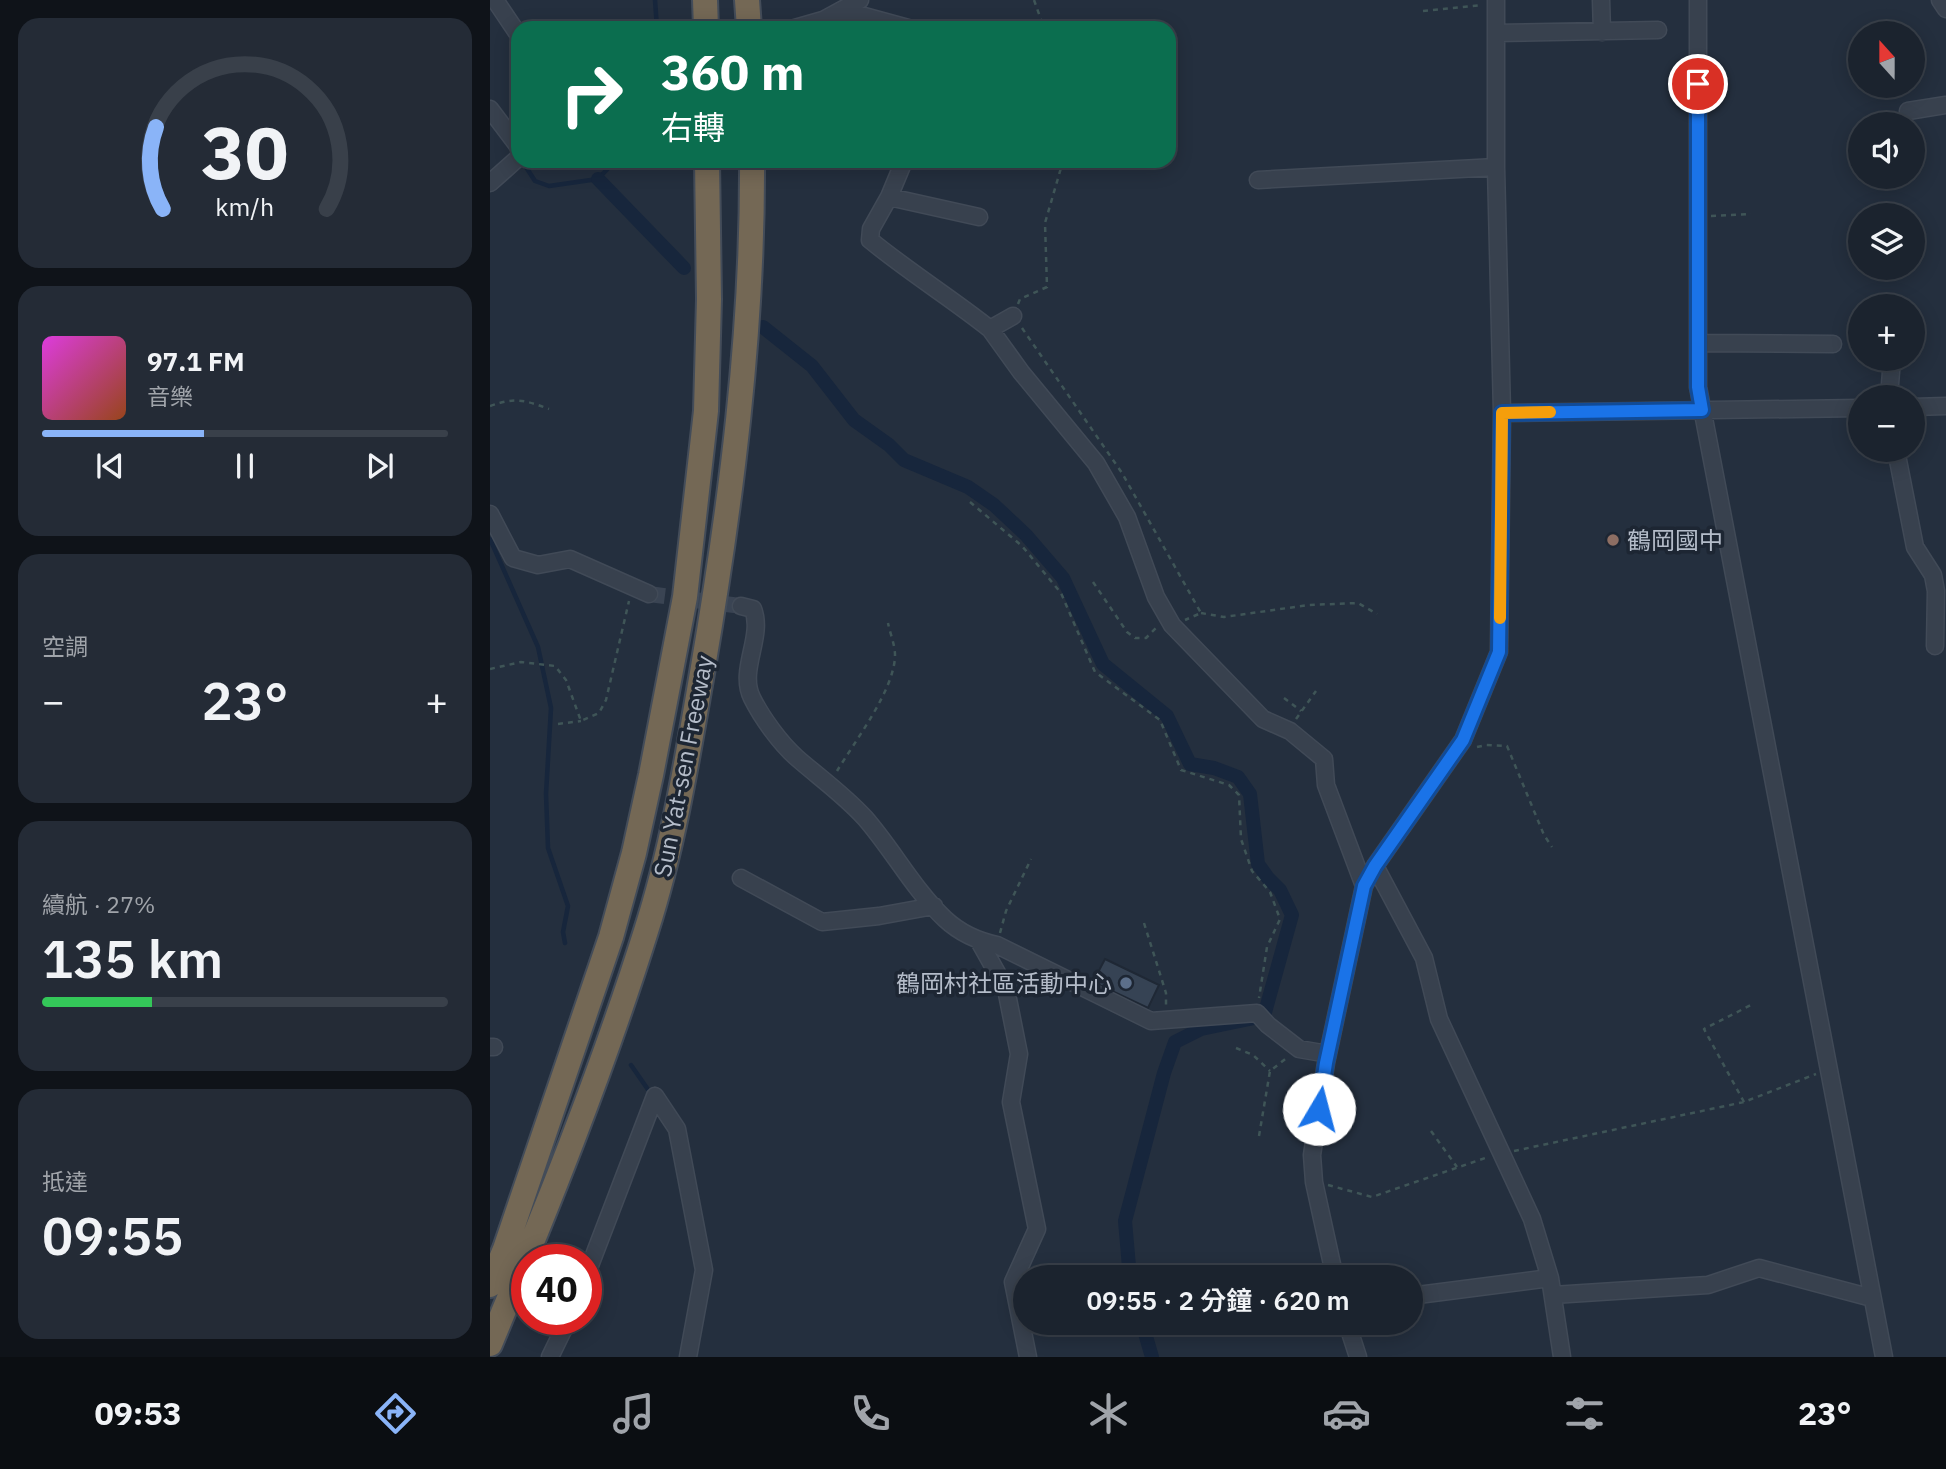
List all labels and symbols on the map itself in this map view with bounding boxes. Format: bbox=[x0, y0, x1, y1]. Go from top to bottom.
north arrow bbox=[1848, 21, 1925, 98]
pin bbox=[1668, 54, 1728, 114]
place label: 鶴岡國中 bbox=[1627, 524, 1723, 556]
marker: 鶴岡國中 bbox=[1605, 532, 1621, 548]
street label: Sun Yat-sen Freeway bbox=[646, 652, 720, 880]
place label: 鶴岡村社區活動中心 bbox=[896, 967, 1112, 999]
marker: 鶴岡村社區活動中心 bbox=[1118, 975, 1134, 991]
position arrow bbox=[1282, 1072, 1356, 1146]
speed limit sign: 40 bbox=[511, 1244, 602, 1335]

